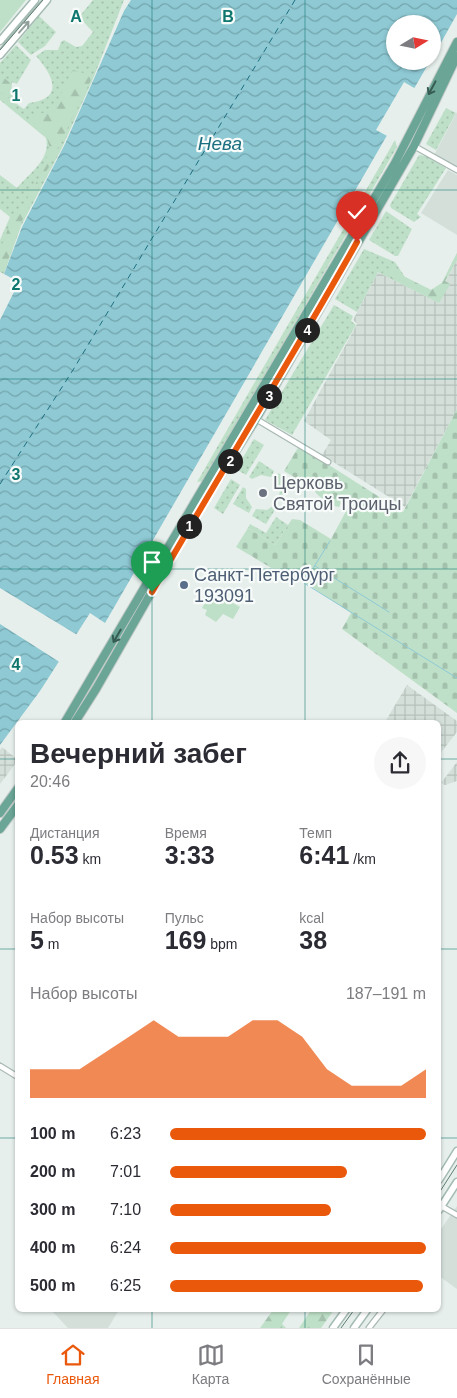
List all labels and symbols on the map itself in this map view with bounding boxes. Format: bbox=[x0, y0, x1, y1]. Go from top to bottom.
text: A bbox=[70, 8, 82, 25]
text: B bbox=[222, 8, 234, 25]
north arrow bbox=[386, 15, 441, 70]
one-way arrow bbox=[18, 21, 29, 34]
one-way arrow bbox=[427, 81, 437, 96]
text: 1 bbox=[12, 87, 21, 104]
water label: Нева bbox=[198, 133, 242, 154]
pin bbox=[336, 191, 378, 242]
text: 2 bbox=[12, 276, 21, 293]
pin: 4 bbox=[294, 318, 320, 342]
pin: 3 bbox=[256, 384, 282, 408]
pin: 2 bbox=[218, 448, 242, 474]
text: 3 bbox=[12, 466, 21, 483]
place label: Церковь Святой Троицы bbox=[273, 473, 402, 514]
marker: Церковь Святой Троицы bbox=[257, 487, 269, 499]
pin: 1 bbox=[176, 514, 202, 538]
pin bbox=[131, 541, 173, 592]
place label: Санкт-Петербург 193091 bbox=[194, 565, 336, 606]
marker: Санкт-Петербург 193091 bbox=[178, 579, 190, 591]
one-way arrow bbox=[112, 628, 122, 643]
text: 4 bbox=[12, 656, 21, 673]

